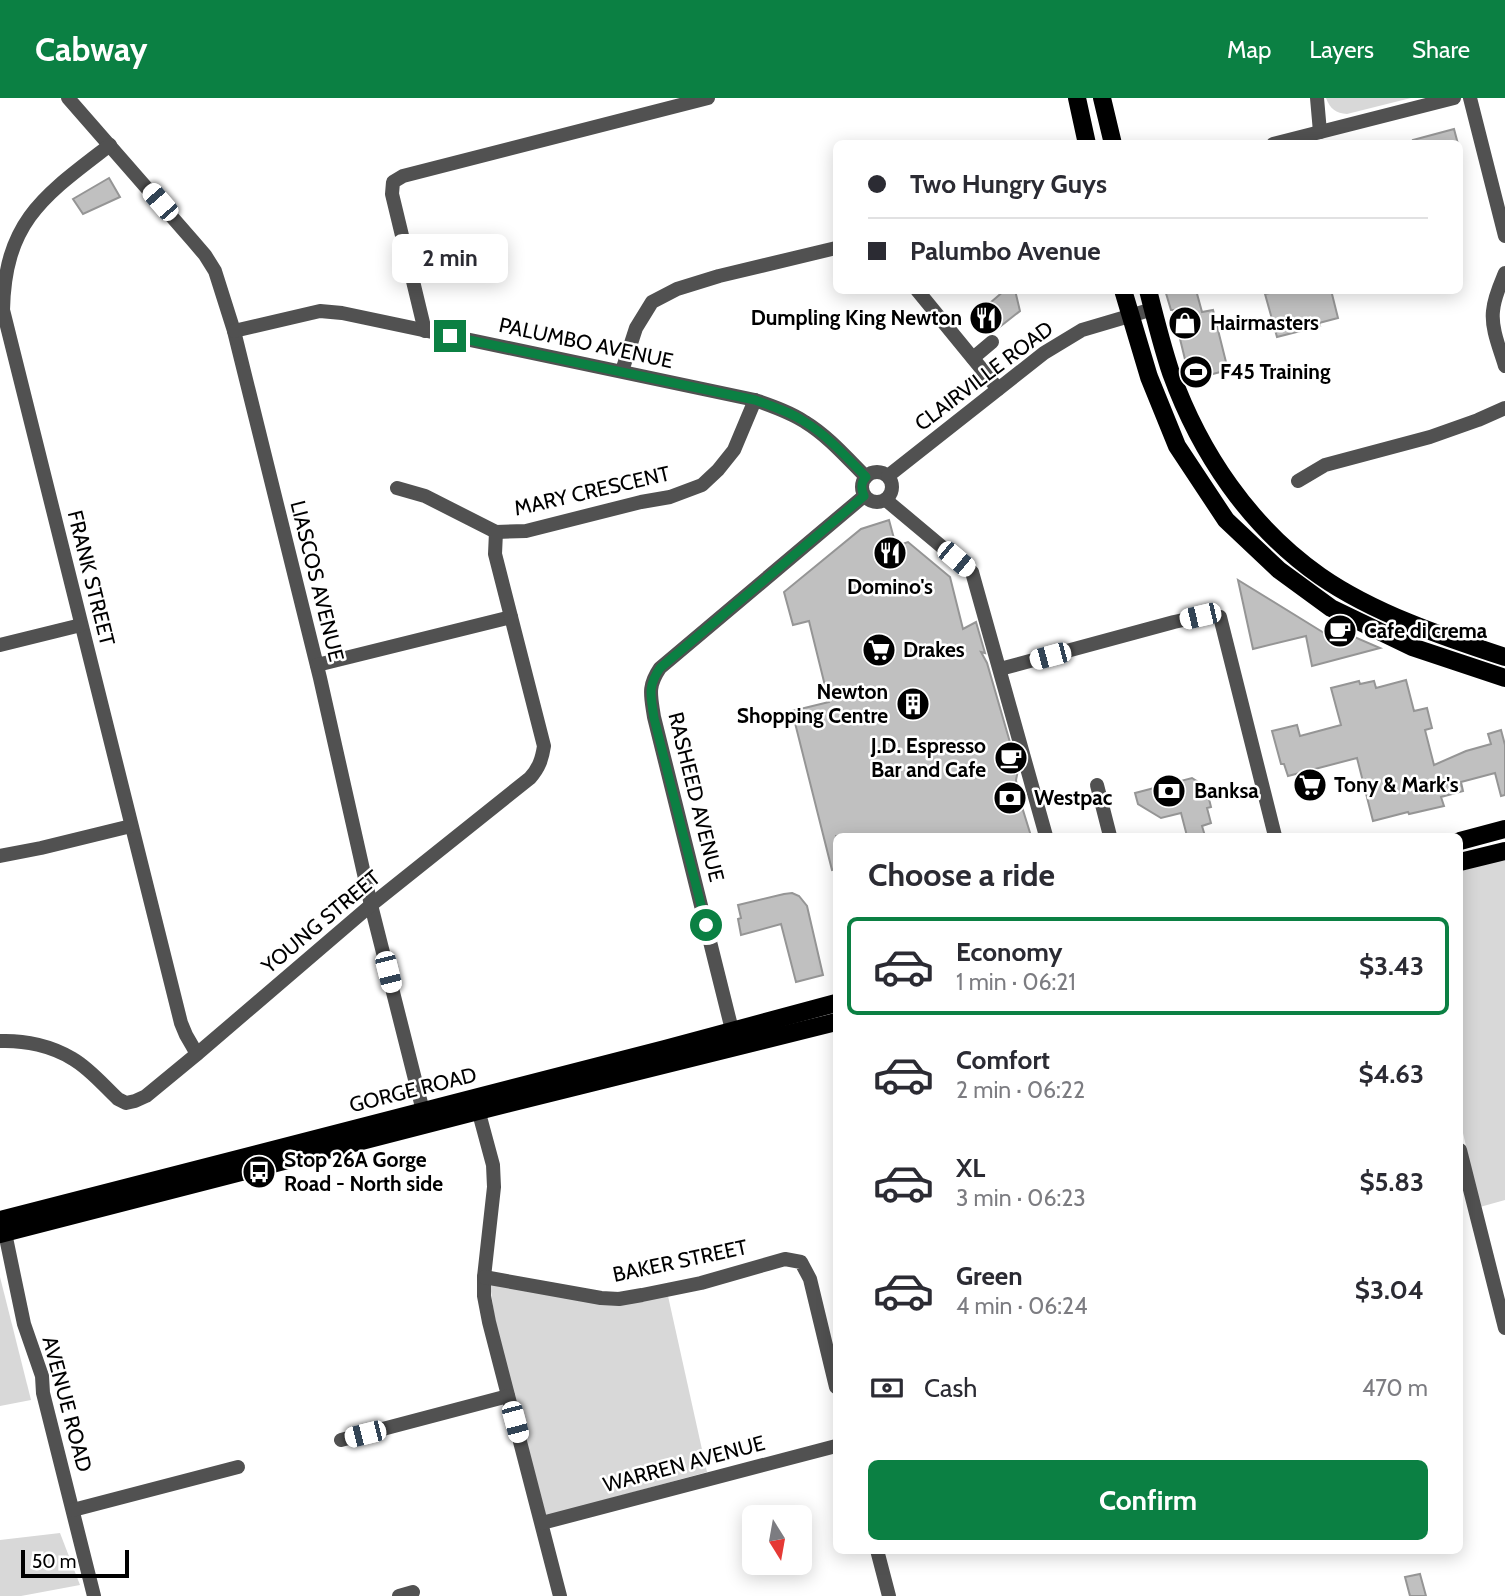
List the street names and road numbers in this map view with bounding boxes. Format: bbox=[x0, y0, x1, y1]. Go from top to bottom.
street label: PALUMBO AVENUE bbox=[497, 312, 676, 373]
street label: CLAIRVILLE ROAD bbox=[910, 315, 1058, 436]
street label: MARY CRESCENT bbox=[512, 460, 672, 521]
street label: LIASCOS AVENUE bbox=[285, 498, 350, 664]
street label: FRANK STREET bbox=[63, 508, 120, 648]
street label: RASHEED AVENUE bbox=[663, 709, 730, 884]
street label: YOUNG STREET bbox=[256, 865, 385, 979]
street label: GORGE ROAD bbox=[347, 1062, 479, 1117]
street label: BAKER STREET bbox=[610, 1234, 749, 1287]
street label: AVENUE ROAD bbox=[37, 1333, 98, 1474]
street label: WARREN AVENUE bbox=[600, 1430, 768, 1497]

